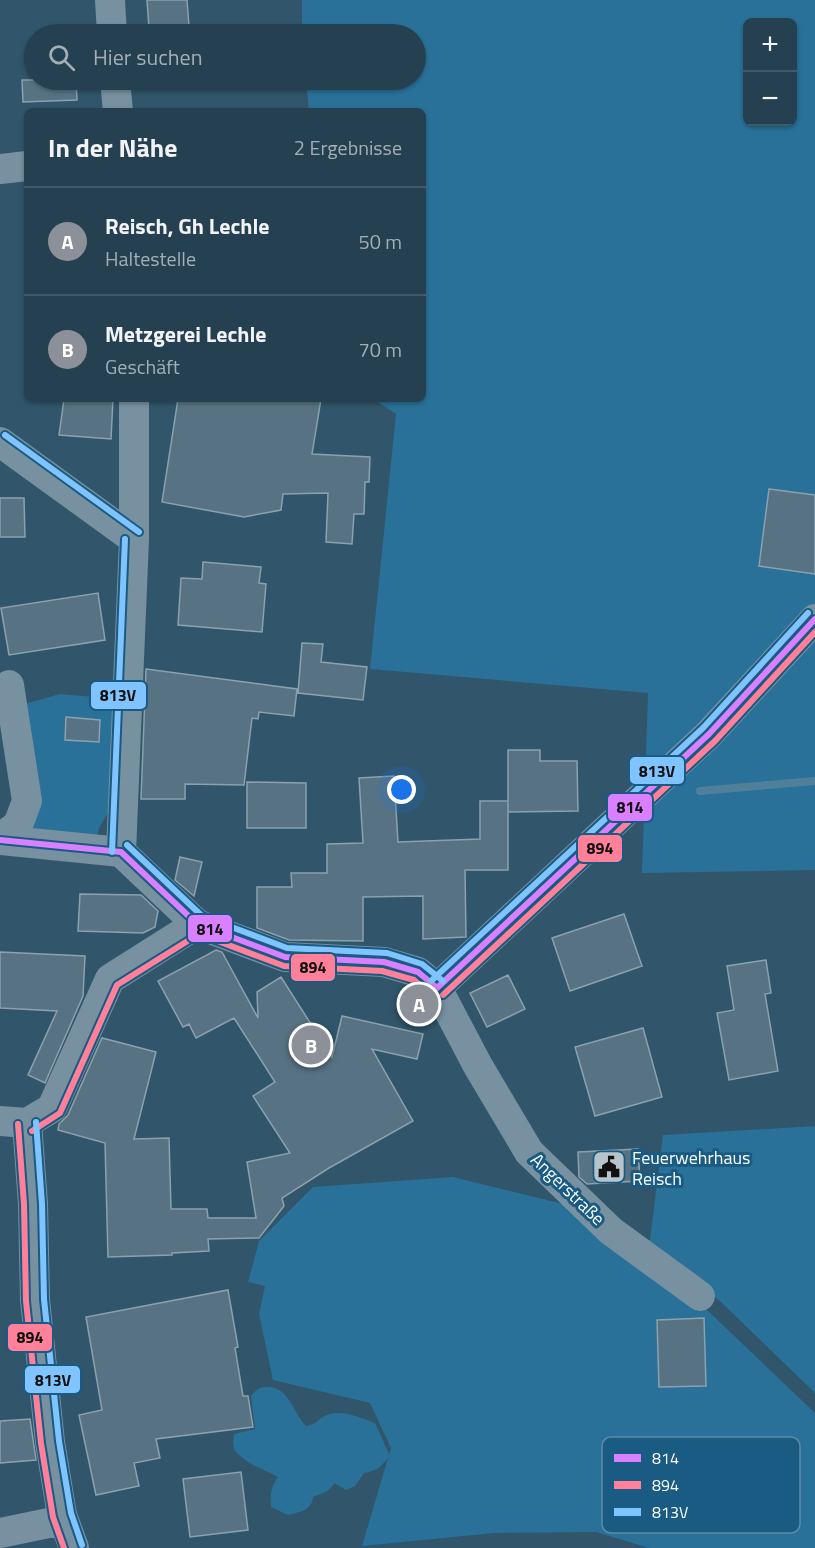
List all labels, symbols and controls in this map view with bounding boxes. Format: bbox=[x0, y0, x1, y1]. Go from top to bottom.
map controls bbox=[743, 18, 797, 126]
button: + bbox=[743, 18, 797, 72]
search box bbox=[24, 24, 426, 90]
text: Hier suchen bbox=[93, 40, 202, 74]
icon: search bbox=[45, 41, 78, 74]
button: − bbox=[743, 72, 797, 126]
text: In der Nähe bbox=[48, 128, 177, 167]
text: 2 Ergebnisse bbox=[294, 132, 402, 163]
text: Reisch, Gh Lechle bbox=[105, 209, 270, 243]
text: A bbox=[61, 226, 74, 257]
text: 50 m bbox=[358, 226, 402, 257]
text: Haltestelle bbox=[105, 243, 196, 274]
text: Metzgerei Lechle bbox=[105, 317, 267, 351]
text: B bbox=[61, 334, 74, 365]
text: 70 m bbox=[358, 334, 402, 365]
text: Geschäft bbox=[105, 351, 180, 382]
line badge: 813V bbox=[90, 681, 147, 710]
text: 813V bbox=[100, 683, 137, 707]
line badge: 813V bbox=[629, 756, 685, 785]
text: 813V bbox=[639, 759, 676, 783]
your location bbox=[387, 775, 416, 804]
line badge: 814 bbox=[607, 793, 653, 822]
text: 814 bbox=[617, 795, 643, 819]
line badge: 894 bbox=[577, 834, 623, 863]
text: 894 bbox=[587, 836, 613, 860]
line badge: 814 bbox=[187, 914, 233, 943]
text: 814 bbox=[197, 917, 223, 941]
line badge: 894 bbox=[290, 953, 336, 982]
text: 894 bbox=[300, 955, 326, 979]
pin: A bbox=[400, 982, 438, 1026]
pin: B bbox=[292, 1022, 330, 1068]
place label: Feuerwehrhaus Reisch bbox=[632, 1144, 750, 1192]
street label: Angerstraße bbox=[525, 1147, 611, 1231]
public building icon: Feuerwehrhaus Reisch bbox=[591, 1149, 627, 1185]
line badge: 894 bbox=[7, 1323, 53, 1352]
text: 894 bbox=[17, 1325, 43, 1349]
line badge: 813V bbox=[24, 1365, 81, 1394]
text: 813V bbox=[35, 1368, 72, 1392]
legend bbox=[602, 1437, 800, 1533]
text: 814 bbox=[652, 1446, 679, 1470]
text: 894 bbox=[652, 1473, 679, 1497]
text: 813V bbox=[652, 1500, 688, 1524]

